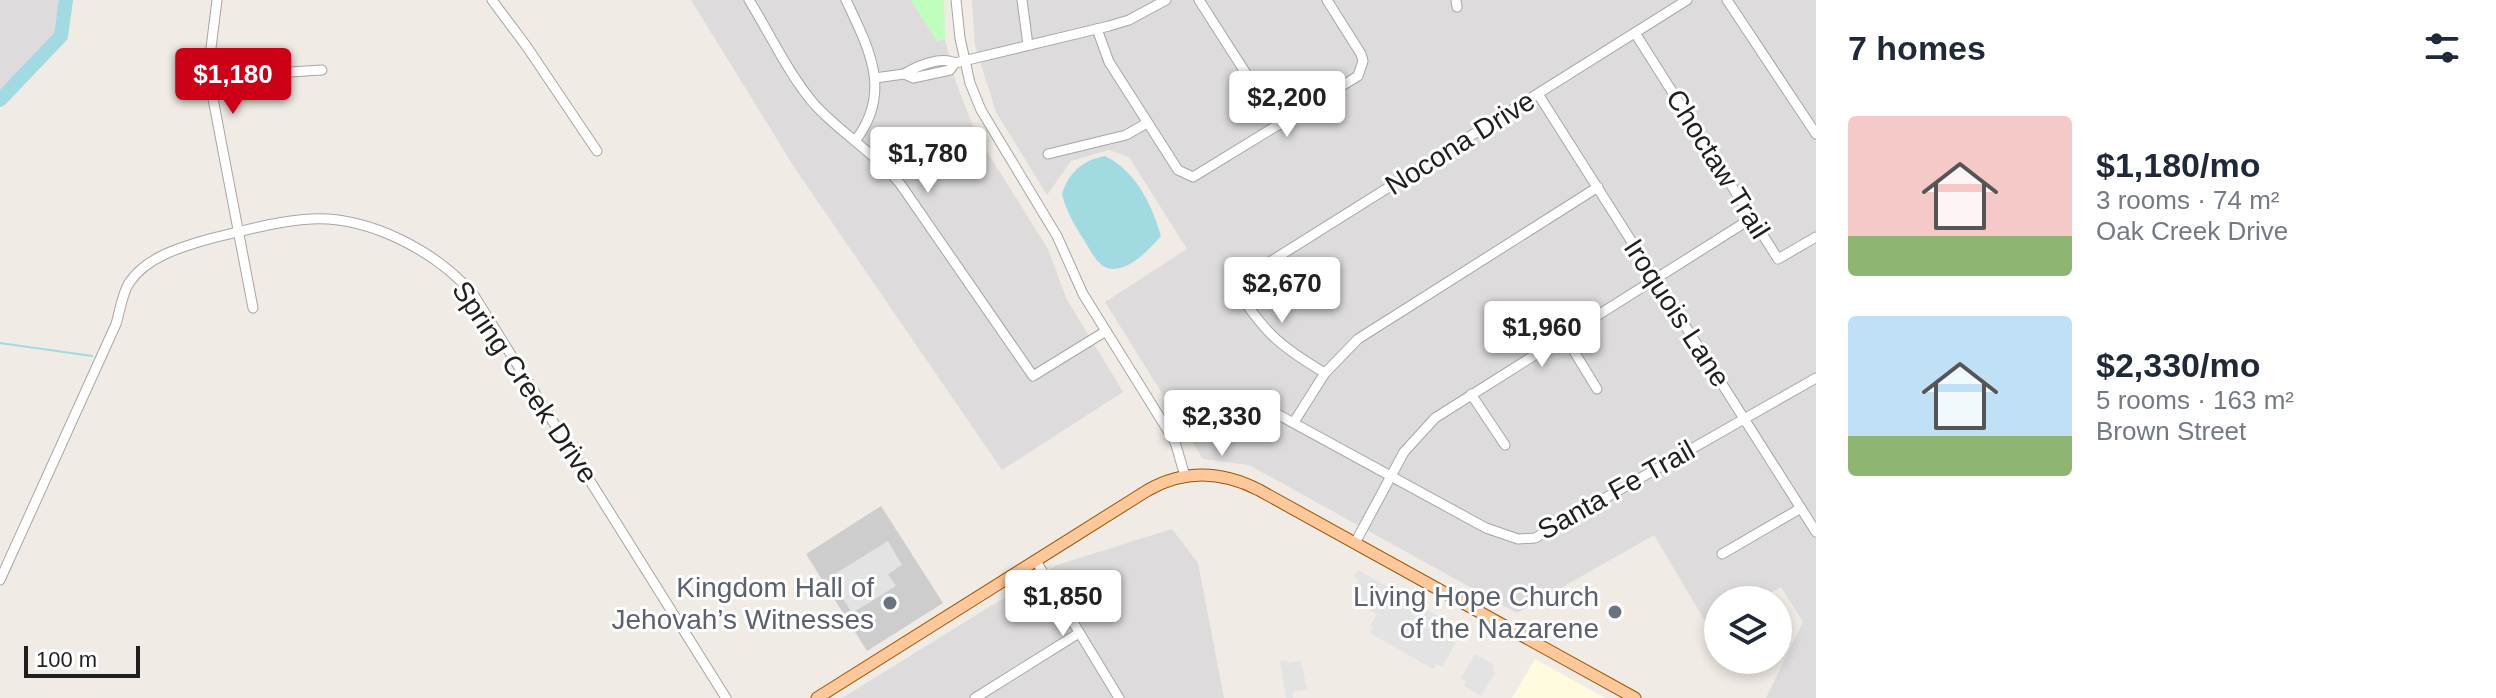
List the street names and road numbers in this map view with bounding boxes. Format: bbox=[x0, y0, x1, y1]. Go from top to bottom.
street label: Choctaw Trail bbox=[1660, 84, 1776, 244]
street label: Nocona Drive bbox=[1380, 85, 1540, 201]
street label: Iroquois Lane bbox=[1618, 233, 1736, 393]
street label: Spring Creek Drive bbox=[446, 275, 604, 489]
street label: Santa Fe Trail bbox=[1532, 434, 1700, 546]

